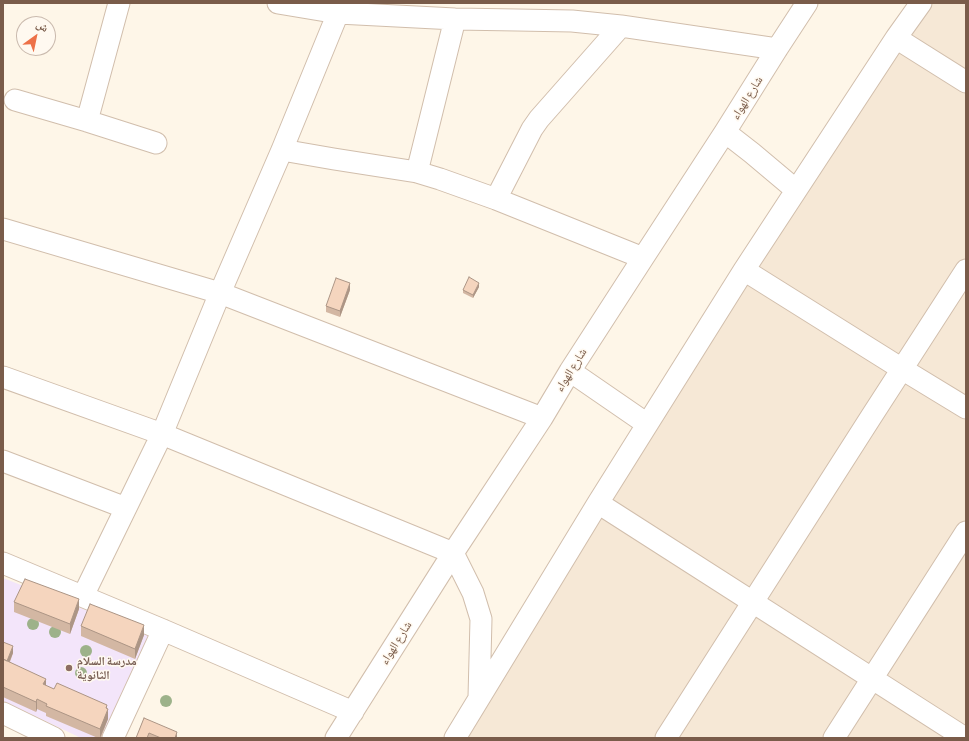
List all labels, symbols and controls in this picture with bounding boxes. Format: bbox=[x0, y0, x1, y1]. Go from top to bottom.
north arrow bbox=[16, 16, 56, 56]
text: ش bbox=[34, 19, 50, 34]
street label: شارع الهواء bbox=[728, 74, 766, 122]
street label: شارع الهواء bbox=[552, 346, 590, 394]
street label: شارع الهواء bbox=[377, 619, 415, 667]
place label: مدرسة السلام الثانوية bbox=[77, 654, 137, 682]
marker: مدرسة السلام الثانوية bbox=[64, 663, 74, 673]

